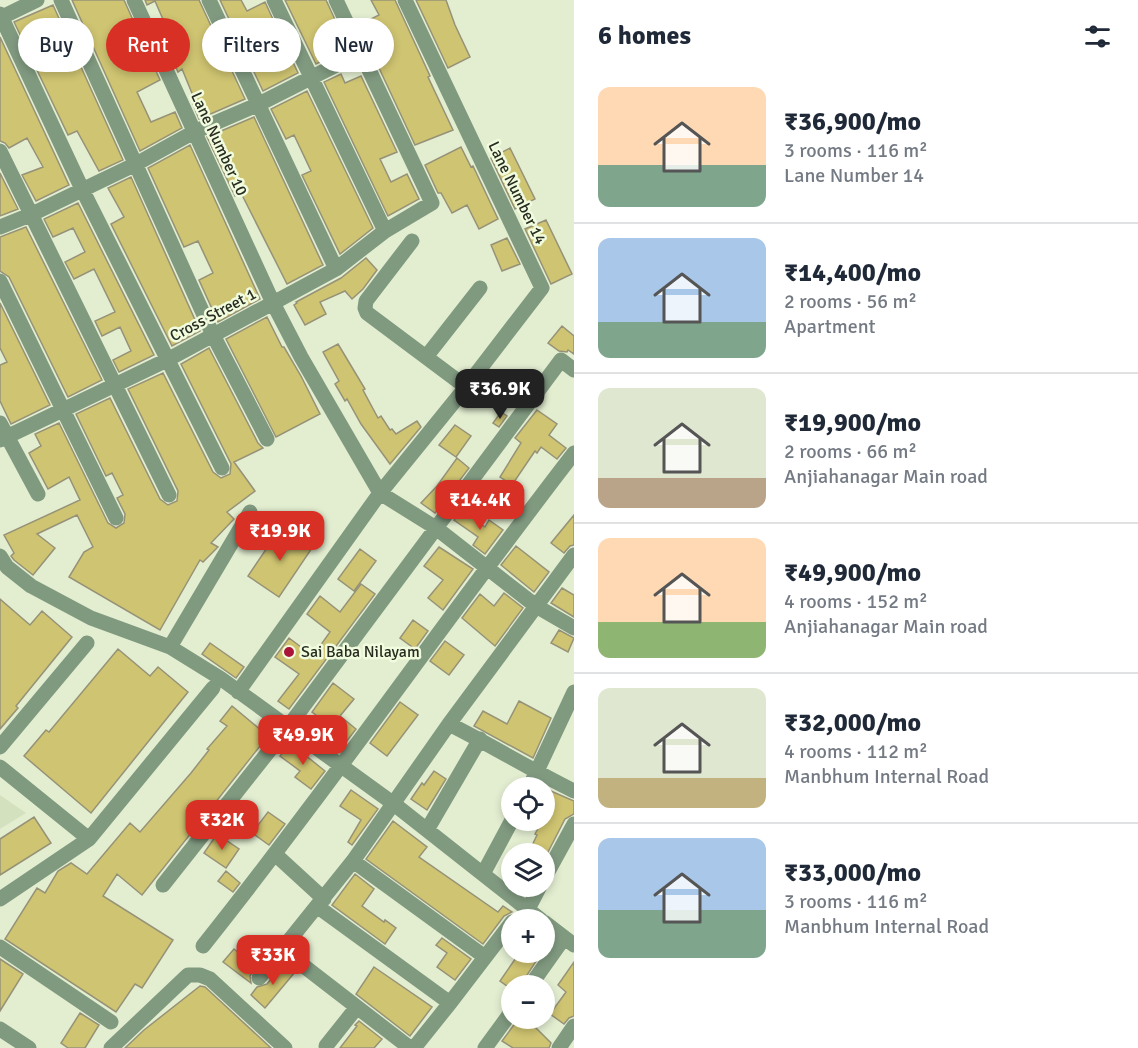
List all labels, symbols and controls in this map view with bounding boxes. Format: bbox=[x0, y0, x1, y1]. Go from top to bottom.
chip: Buy bbox=[18, 18, 94, 72]
chip: Rent bbox=[106, 18, 190, 72]
chip: Filters bbox=[202, 18, 301, 72]
chip: New bbox=[313, 18, 394, 72]
text: 6 homes bbox=[598, 20, 691, 52]
icon: filters bbox=[1081, 20, 1114, 53]
street label: Lane Number 10 bbox=[186, 89, 252, 199]
text: ₹36,900/mo bbox=[784, 106, 921, 138]
icon: home bbox=[646, 111, 718, 183]
street label: Lane Number 14 bbox=[483, 138, 551, 248]
text: 3 rooms · 116 m² bbox=[784, 138, 928, 163]
text: Lane Number 14 bbox=[784, 163, 924, 188]
text: ₹14,400/mo bbox=[784, 257, 921, 289]
icon: home bbox=[646, 262, 718, 334]
street label: Cross Street 1 bbox=[166, 284, 260, 346]
text: 2 rooms · 56 m² bbox=[784, 289, 917, 314]
text: Apartment bbox=[784, 314, 876, 339]
pin: ₹36.9K bbox=[451, 369, 549, 420]
text: ₹36.9K bbox=[469, 376, 531, 401]
text: ₹19,900/mo bbox=[784, 407, 921, 439]
icon: home bbox=[646, 412, 718, 484]
text: 2 rooms · 66 m² bbox=[784, 439, 917, 464]
text: Anjiahanagar Main road bbox=[784, 464, 988, 489]
pin: ₹14.4K bbox=[431, 480, 529, 531]
text: ₹14.4K bbox=[449, 487, 511, 512]
pin: ₹19.9K bbox=[231, 511, 329, 562]
text: ₹19.9K bbox=[249, 518, 311, 543]
text: ₹49,900/mo bbox=[784, 557, 921, 589]
icon: home bbox=[646, 562, 718, 634]
text: 4 rooms · 152 m² bbox=[784, 589, 928, 614]
text: Anjiahanagar Main road bbox=[784, 614, 988, 639]
place label: Sai Baba Nilayam bbox=[301, 642, 420, 662]
marker: Sai Baba Nilayam bbox=[282, 645, 296, 659]
text: ₹32,000/mo bbox=[784, 707, 921, 739]
icon: home bbox=[646, 712, 718, 784]
pin: ₹49.9K bbox=[254, 715, 352, 766]
text: ₹49.9K bbox=[272, 722, 334, 747]
text: 4 rooms · 112 m² bbox=[784, 739, 928, 764]
text: Manbhum Internal Road bbox=[784, 764, 989, 789]
map controls bbox=[501, 777, 555, 1029]
button: locate bbox=[501, 777, 555, 831]
pin: ₹32K bbox=[186, 800, 258, 851]
text: ₹32K bbox=[200, 807, 244, 832]
button: layers bbox=[501, 843, 555, 897]
text: ₹33,000/mo bbox=[784, 857, 921, 889]
icon: home bbox=[646, 862, 718, 934]
text: 3 rooms · 116 m² bbox=[784, 889, 928, 914]
button: + bbox=[501, 909, 555, 963]
text: Manbhum Internal Road bbox=[784, 914, 989, 939]
pin: ₹33K bbox=[237, 935, 309, 986]
text: ₹33K bbox=[251, 942, 295, 967]
button: − bbox=[501, 975, 555, 1029]

